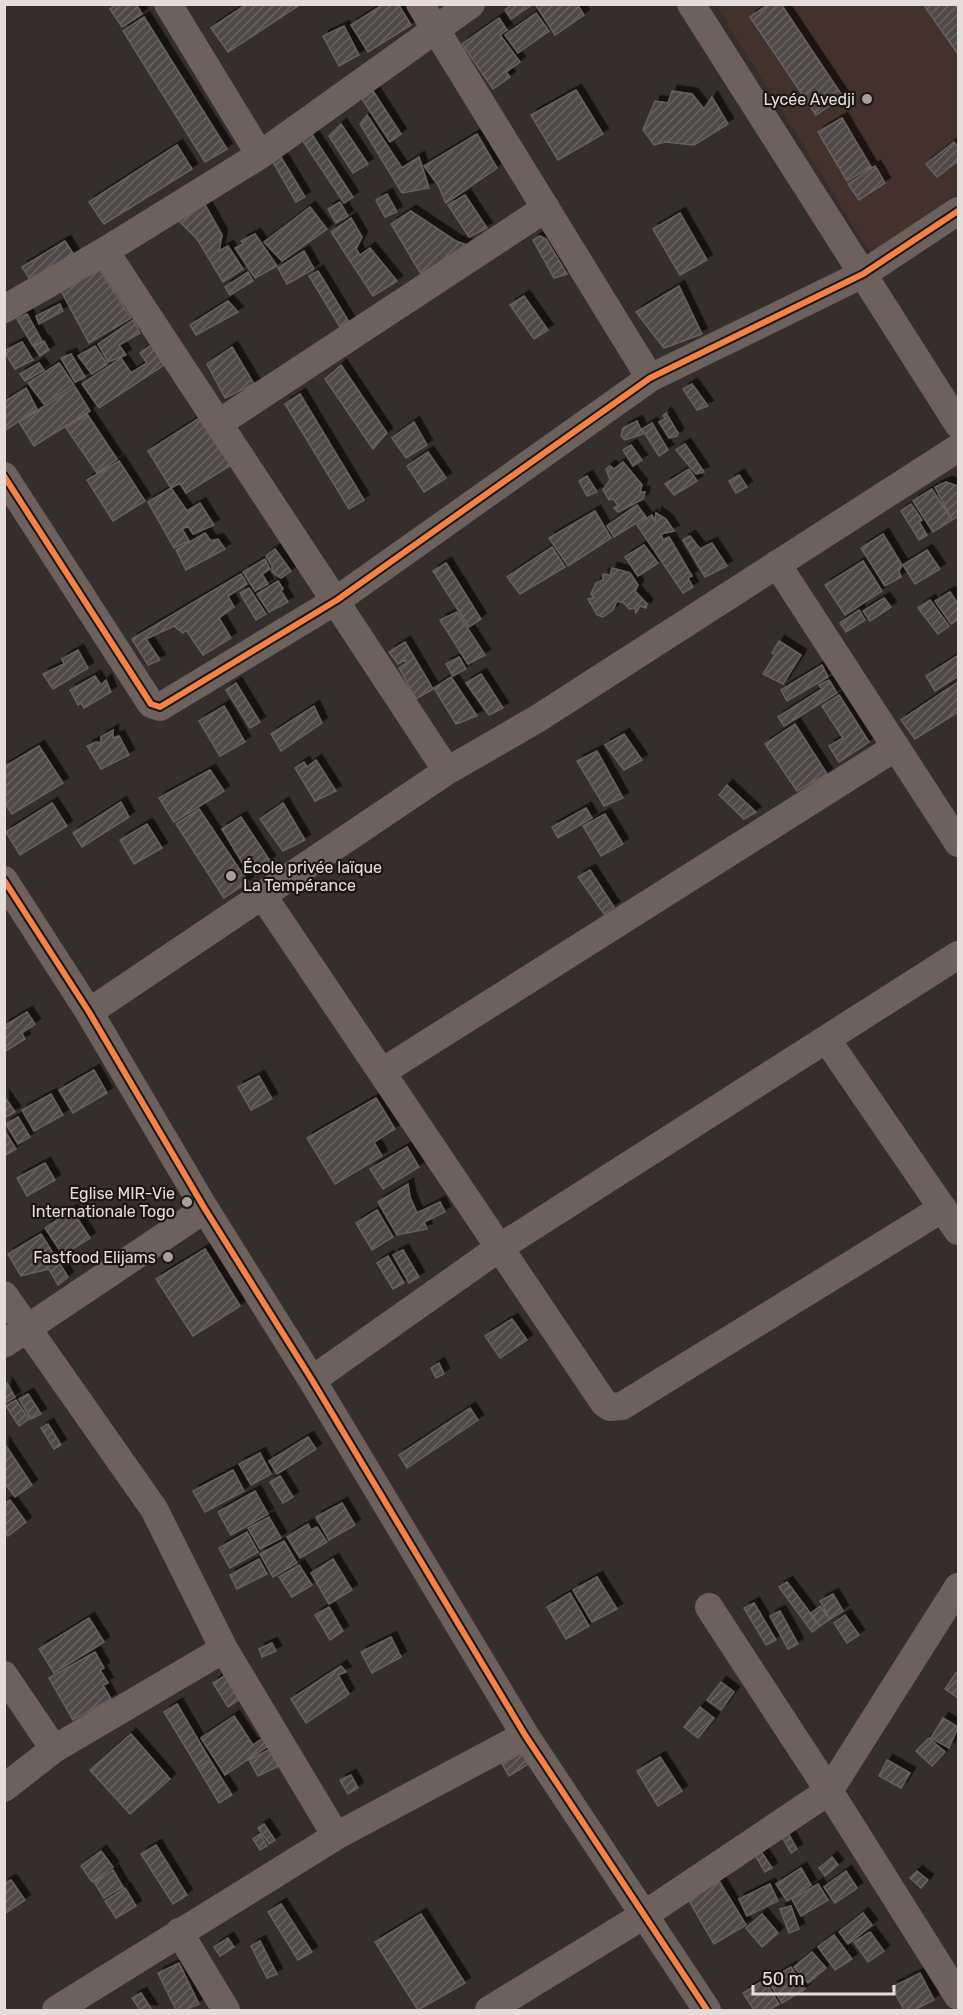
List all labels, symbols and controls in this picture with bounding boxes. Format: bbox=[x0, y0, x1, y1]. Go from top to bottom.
place label: Lycée Avedji bbox=[764, 90, 855, 109]
marker: Lycée Avedji bbox=[860, 92, 874, 106]
place label: École privée laïque La Tempérance bbox=[243, 858, 382, 895]
marker: École privée laïque La Tempérance bbox=[224, 869, 238, 883]
place label: Eglise MIR-Vie Internationale Togo bbox=[31, 1184, 175, 1221]
marker: Eglise MIR-Vie Internationale Togo bbox=[180, 1195, 194, 1209]
place label: Fastfood Elijams bbox=[33, 1248, 156, 1267]
marker: Fastfood Elijams bbox=[161, 1250, 175, 1264]
scale bar bbox=[753, 1958, 894, 1996]
text: 50 m bbox=[762, 1968, 805, 1990]

